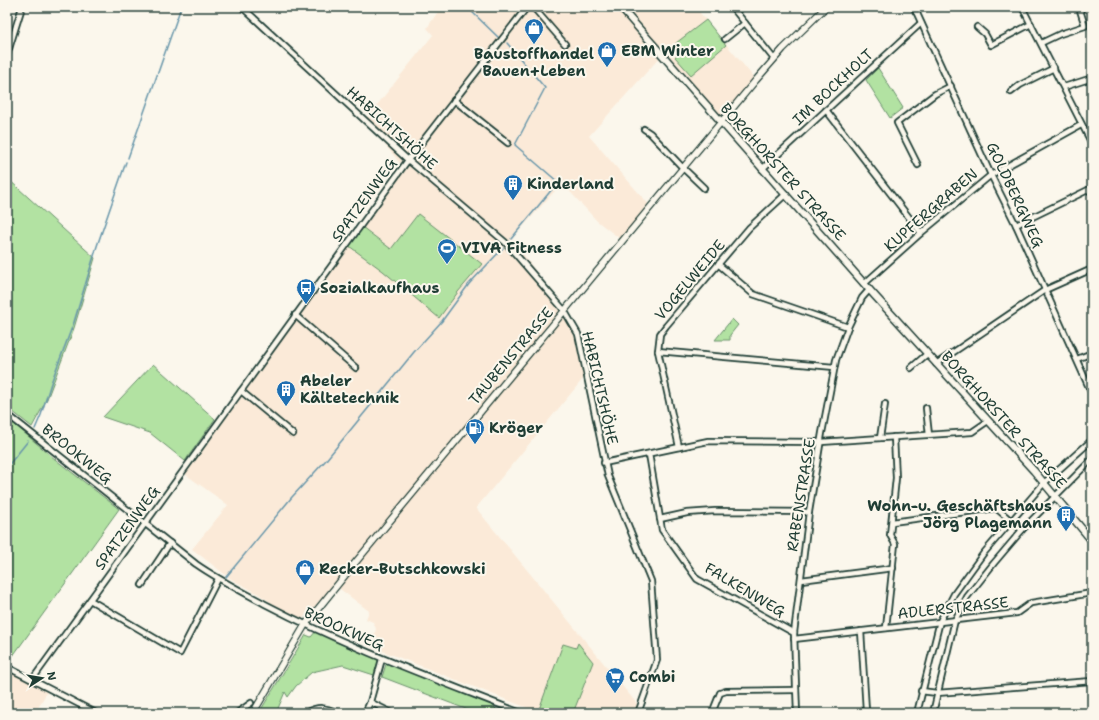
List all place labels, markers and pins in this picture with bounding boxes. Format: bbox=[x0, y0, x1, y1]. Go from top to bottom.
shop icon: Baustoffhandel Bauen+Leben bbox=[523, 17, 545, 45]
shop icon: EBM Winter bbox=[596, 40, 618, 68]
place label: EBM Winter bbox=[621, 41, 714, 61]
place label: Baustoffhandel Bauen+Leben bbox=[474, 44, 594, 81]
building icon: Kinderland bbox=[502, 173, 524, 201]
place label: Kinderland bbox=[527, 174, 614, 194]
sports icon: VIVA Fitness bbox=[436, 237, 458, 265]
place label: VIVA Fitness bbox=[461, 238, 562, 258]
bus stop icon: Sozialkaufhaus bbox=[295, 277, 317, 305]
place label: Sozialkaufhaus bbox=[320, 278, 439, 298]
place label: Abeler Kältetechnik bbox=[300, 371, 399, 408]
building icon: Abeler Kältetechnik bbox=[275, 379, 297, 407]
fuel station icon: Kröger bbox=[464, 417, 486, 445]
place label: Kröger bbox=[489, 418, 543, 438]
place label: Wohn-u. Geschäftshaus Jörg Plagemann bbox=[867, 496, 1052, 533]
building icon: Wohn-u. Geschäftshaus Jörg Plagemann bbox=[1055, 504, 1077, 532]
shop icon: Recker-Butschkowski bbox=[294, 558, 316, 586]
place label: Recker-Butschkowski bbox=[319, 559, 486, 579]
supermarket icon: Combi bbox=[604, 666, 626, 694]
place label: Combi bbox=[629, 667, 675, 687]

